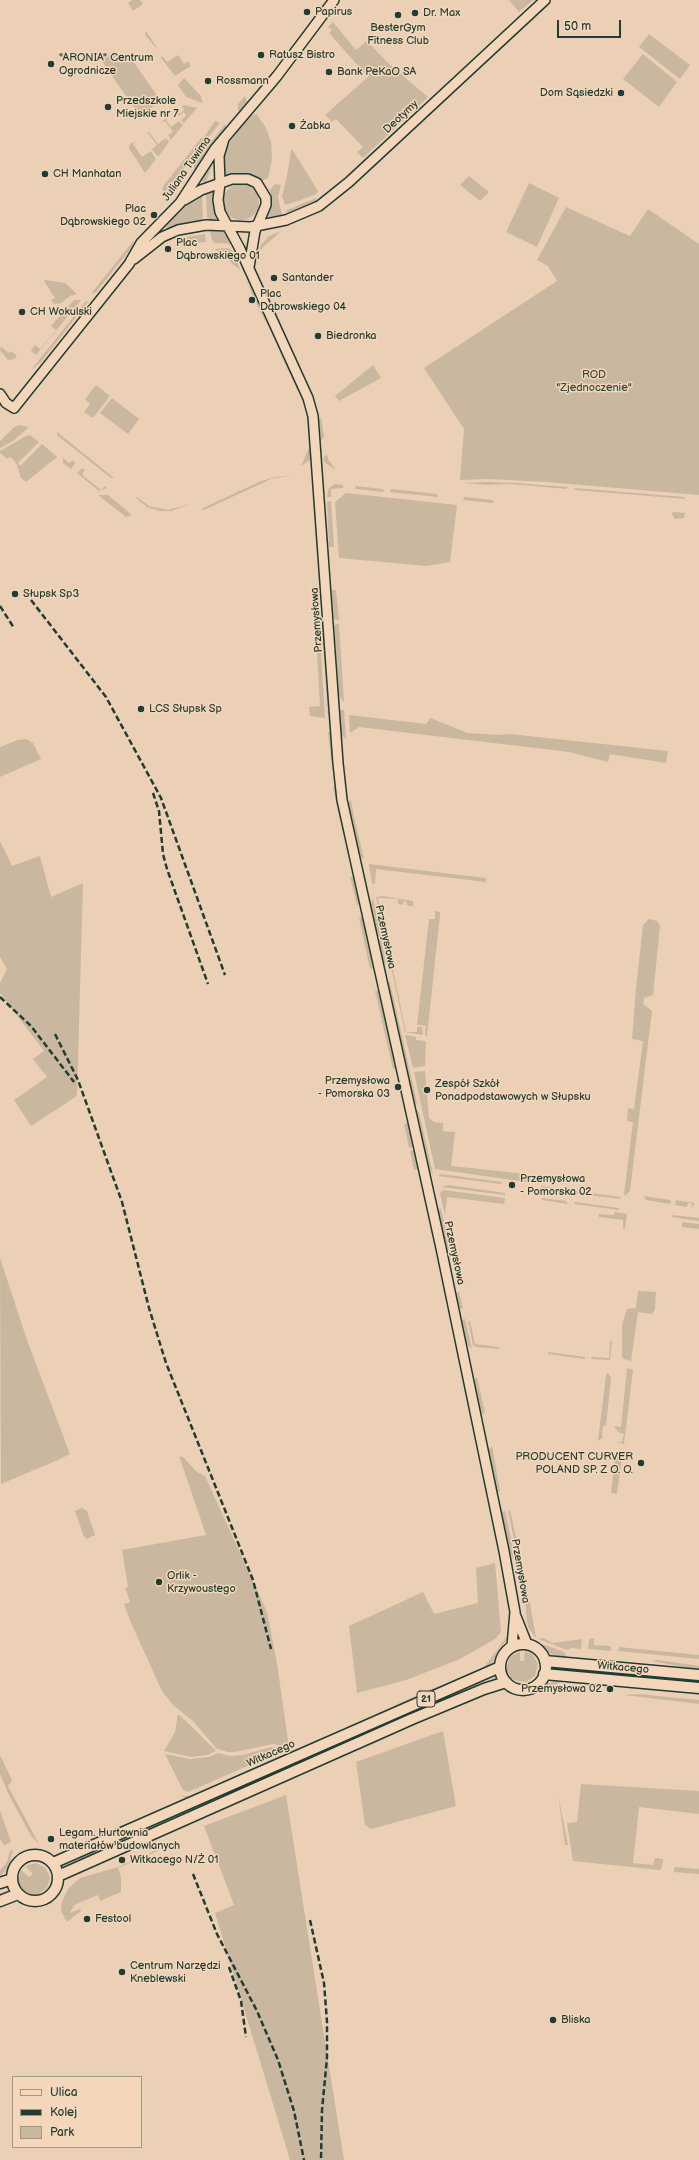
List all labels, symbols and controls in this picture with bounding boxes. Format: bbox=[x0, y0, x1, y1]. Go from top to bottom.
place label: Papirus bbox=[315, 5, 352, 19]
place label: Dr. Max bbox=[423, 6, 460, 20]
marker: Papirus bbox=[302, 7, 312, 17]
marker: Dr. Max bbox=[410, 8, 420, 18]
marker: BesterGym Fitness Club bbox=[393, 10, 403, 20]
scale bar bbox=[559, 12, 623, 38]
text: 50 m bbox=[564, 19, 591, 34]
place label: BesterGym Fitness Club bbox=[367, 21, 429, 47]
place label: Ratusz Bistro bbox=[269, 48, 335, 62]
marker: Ratusz Bistro bbox=[256, 50, 266, 60]
place label: "ARONIA" Centrum Ogrodnicze bbox=[59, 51, 153, 77]
marker: "ARONIA" Centrum Ogrodnicze bbox=[46, 59, 56, 69]
place label: Bank PeKaO SA bbox=[337, 65, 416, 79]
marker: Bank PeKaO SA bbox=[324, 67, 334, 77]
place label: Rossmann bbox=[216, 74, 269, 88]
marker: Rossmann bbox=[203, 76, 213, 86]
place label: Dom Sąsiedzki bbox=[540, 86, 613, 100]
marker: Dom Sąsiedzki bbox=[616, 88, 626, 98]
place label: Przedszkole Miejskie nr 7 bbox=[116, 94, 179, 120]
street label: Deotymy bbox=[381, 98, 421, 136]
marker: Przedszkole Miejskie nr 7 bbox=[103, 102, 113, 112]
place label: Żabka bbox=[300, 119, 331, 133]
marker: Żabka bbox=[287, 121, 297, 131]
street label: Juliana Tuwima bbox=[160, 134, 214, 204]
place label: CH Manhatan bbox=[53, 167, 122, 181]
marker: CH Manhatan bbox=[40, 169, 50, 179]
place label: Plac Dąbrowskiego 02 bbox=[60, 202, 146, 228]
marker: Plac Dąbrowskiego 02 bbox=[149, 210, 159, 220]
place label: Plac Dąbrowskiego 01 bbox=[176, 236, 260, 262]
marker: Plac Dąbrowskiego 01 bbox=[163, 244, 173, 254]
place label: Santander bbox=[282, 271, 333, 285]
marker: Santander bbox=[269, 273, 279, 283]
place label: Plac Dąbrowskiego 04 bbox=[260, 287, 346, 313]
marker: Plac Dąbrowskiego 04 bbox=[247, 295, 257, 305]
place label: CH Wokulski bbox=[30, 305, 92, 319]
marker: CH Wokulski bbox=[17, 307, 27, 317]
place label: Biedronka bbox=[326, 329, 377, 343]
marker: Biedronka bbox=[313, 331, 323, 341]
park label: ROD "Zjednoczenie" bbox=[556, 368, 632, 394]
place label: Słupsk Sp3 bbox=[23, 587, 79, 601]
street label: Przemysłowa bbox=[308, 587, 326, 653]
marker: Słupsk Sp3 bbox=[10, 589, 20, 599]
place label: LCS Słupsk Sp bbox=[149, 702, 222, 716]
marker: LCS Słupsk Sp bbox=[136, 704, 146, 714]
street label: Przemysłowa bbox=[372, 904, 398, 970]
place label: Przemysłowa - Pomorska 03 bbox=[318, 1074, 390, 1100]
place label: Zespół Szkół Ponadpodstawowych w Słupsku bbox=[435, 1077, 591, 1103]
marker: Przemysłowa - Pomorska 03 bbox=[393, 1082, 403, 1092]
marker: Zespół Szkół Ponadpodstawowych w Słupsku bbox=[422, 1085, 432, 1095]
place label: Przemysłowa - Pomorska 02 bbox=[520, 1172, 592, 1198]
marker: Przemysłowa - Pomorska 02 bbox=[507, 1180, 517, 1190]
street label: Przemysłowa bbox=[441, 1220, 467, 1286]
place label: PRODUCENT CURVER POLAND SP. Z O. O. bbox=[515, 1450, 633, 1476]
marker: PRODUCENT CURVER POLAND SP. Z O. O. bbox=[636, 1458, 646, 1468]
street label: Przemysłowa bbox=[508, 1538, 532, 1604]
place label: Orlik - Krzywoustego bbox=[167, 1569, 236, 1595]
marker: Orlik - Krzywoustego bbox=[154, 1577, 164, 1587]
street label: Witkacego bbox=[597, 1659, 649, 1677]
place label: Przemysłowa 02 bbox=[521, 1682, 602, 1696]
marker: Przemysłowa 02 bbox=[605, 1684, 615, 1694]
road number: 21 bbox=[417, 1691, 435, 1707]
street label: Witkacego bbox=[245, 1737, 297, 1771]
place label: Legam. Hurtownia materiałów budowlanych bbox=[59, 1826, 180, 1852]
marker: Legam. Hurtownia materiałów budowlanych bbox=[46, 1834, 56, 1844]
place label: Witkacego N/Ż 01 bbox=[130, 1853, 219, 1867]
marker: Witkacego N/Ż 01 bbox=[117, 1855, 127, 1865]
place label: Festool bbox=[95, 1912, 131, 1926]
marker: Festool bbox=[82, 1914, 92, 1924]
place label: Centrum Narzędzi Kneblewski bbox=[130, 1959, 221, 1985]
marker: Centrum Narzędzi Kneblewski bbox=[117, 1967, 127, 1977]
place label: Bliska bbox=[561, 2013, 590, 2027]
marker: Bliska bbox=[548, 2015, 558, 2025]
legend bbox=[12, 2076, 142, 2148]
text: Ulica bbox=[50, 2085, 77, 2100]
text: Kolej bbox=[50, 2105, 77, 2120]
text: Park bbox=[50, 2125, 74, 2140]

